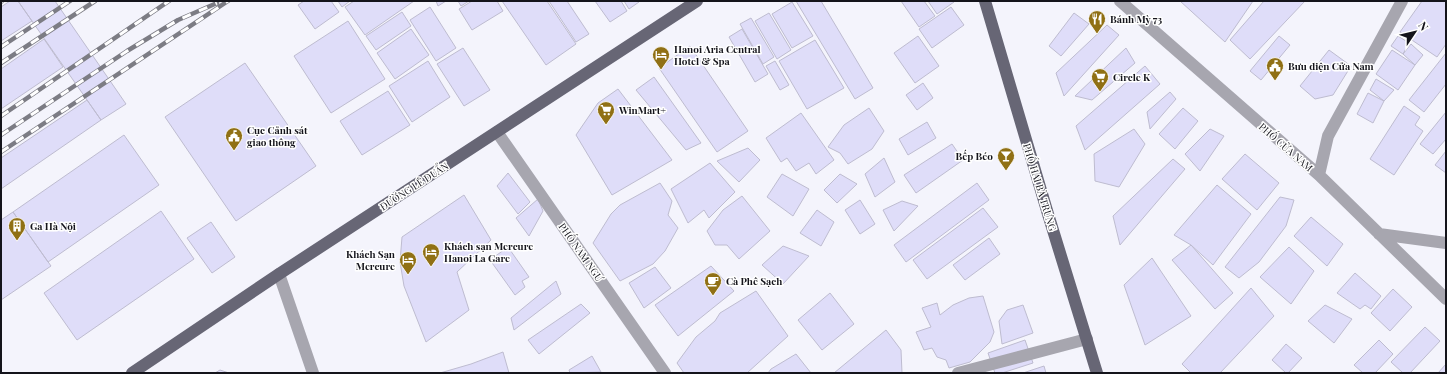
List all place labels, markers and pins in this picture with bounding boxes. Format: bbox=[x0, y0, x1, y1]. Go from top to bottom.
restaurant icon: Bánh Mỳ 73 bbox=[1087, 9, 1107, 34]
place label: Bánh Mỳ 73 bbox=[1110, 12, 1162, 26]
place label: Hanoi Aria Central Hotel & Spa bbox=[674, 42, 761, 68]
hotel icon: Hanoi Aria Central Hotel & Spa bbox=[651, 45, 671, 70]
public building icon: Bưu điện Cửa Nam bbox=[1265, 56, 1285, 81]
place label: Bưu điện Cửa Nam bbox=[1288, 59, 1374, 73]
supermarket icon: Circle K bbox=[1090, 67, 1110, 92]
place label: Circle K bbox=[1113, 70, 1151, 84]
supermarket icon: WinMart+ bbox=[596, 100, 616, 125]
place label: WinMart+ bbox=[618, 103, 666, 117]
place label: Cục Cảnh sát giao thông bbox=[247, 123, 308, 149]
public building icon: Cục Cảnh sát giao thông bbox=[224, 126, 244, 151]
bar icon: Bếp Béo bbox=[996, 146, 1016, 171]
place label: Bếp Béo bbox=[956, 149, 993, 163]
building icon: Ga Hà Nội bbox=[7, 216, 27, 241]
place label: Ga Hà Nội bbox=[30, 219, 76, 233]
place label: Khách sạn Mercure Hanoi La Gare bbox=[444, 239, 533, 265]
hotel icon: Khách sạn Mercure Hanoi La Gare bbox=[421, 242, 441, 267]
place label: Khách Sạn Mercure bbox=[346, 247, 396, 273]
hotel icon: Khách Sạn Mercure bbox=[398, 250, 418, 275]
cafe icon: Cà Phê Sạch bbox=[703, 271, 723, 296]
place label: Cà Phê Sạch bbox=[726, 274, 782, 288]

